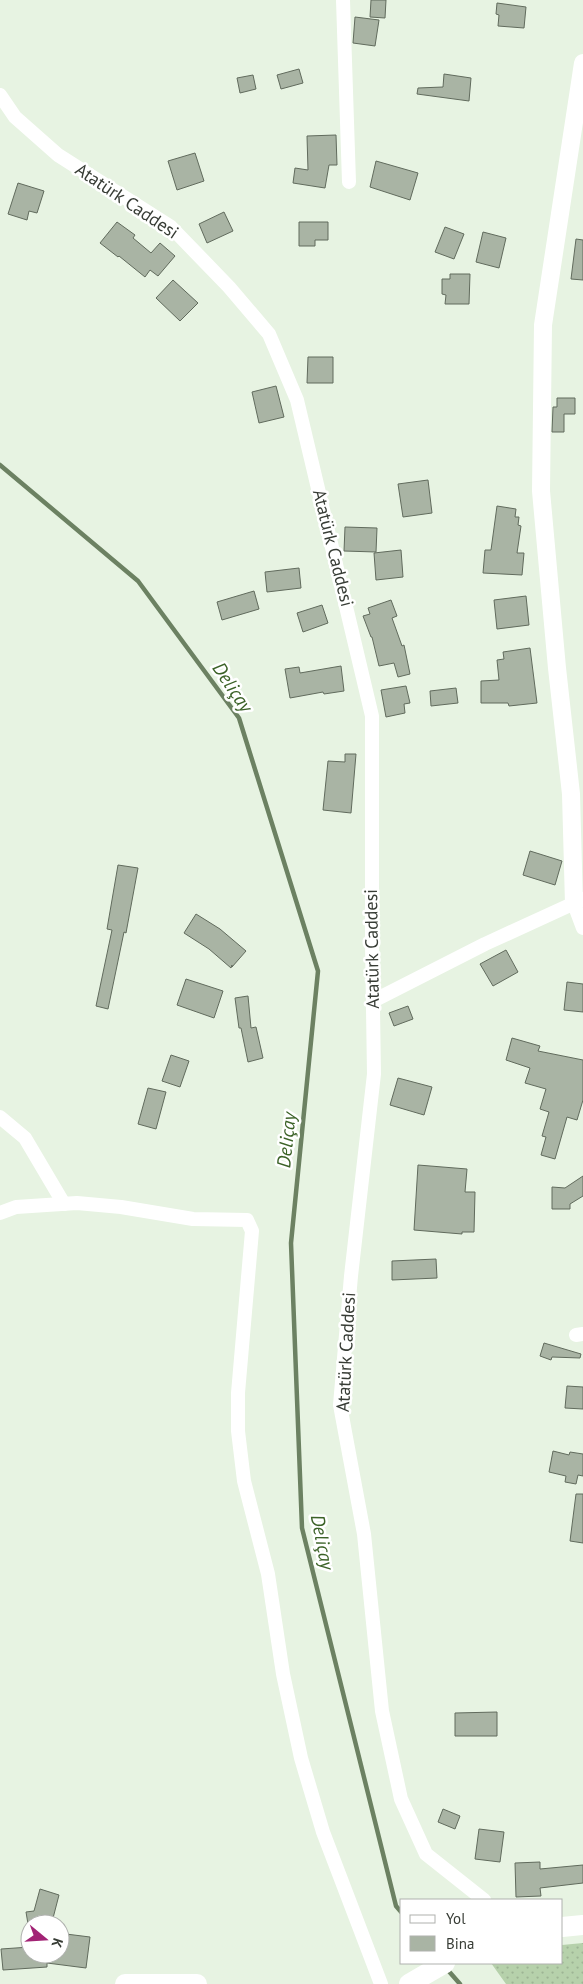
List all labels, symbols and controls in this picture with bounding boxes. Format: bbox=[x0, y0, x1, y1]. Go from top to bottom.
street label: Atatürk Caddesi bbox=[71, 158, 183, 244]
street label: Atatürk Caddesi bbox=[308, 487, 359, 609]
water label: Deliçay bbox=[207, 657, 259, 718]
street label: Atatürk Caddesi bbox=[359, 889, 384, 1009]
water label: Deliçay bbox=[271, 1109, 301, 1169]
street label: Atatürk Caddesi bbox=[331, 1291, 360, 1412]
water label: Deliçay bbox=[306, 1512, 340, 1573]
legend bbox=[400, 1899, 563, 1964]
text: Yol bbox=[446, 1909, 466, 1928]
north arrow bbox=[20, 1914, 70, 1964]
text: Bina bbox=[446, 1934, 474, 1953]
text: K bbox=[47, 1936, 67, 1950]

